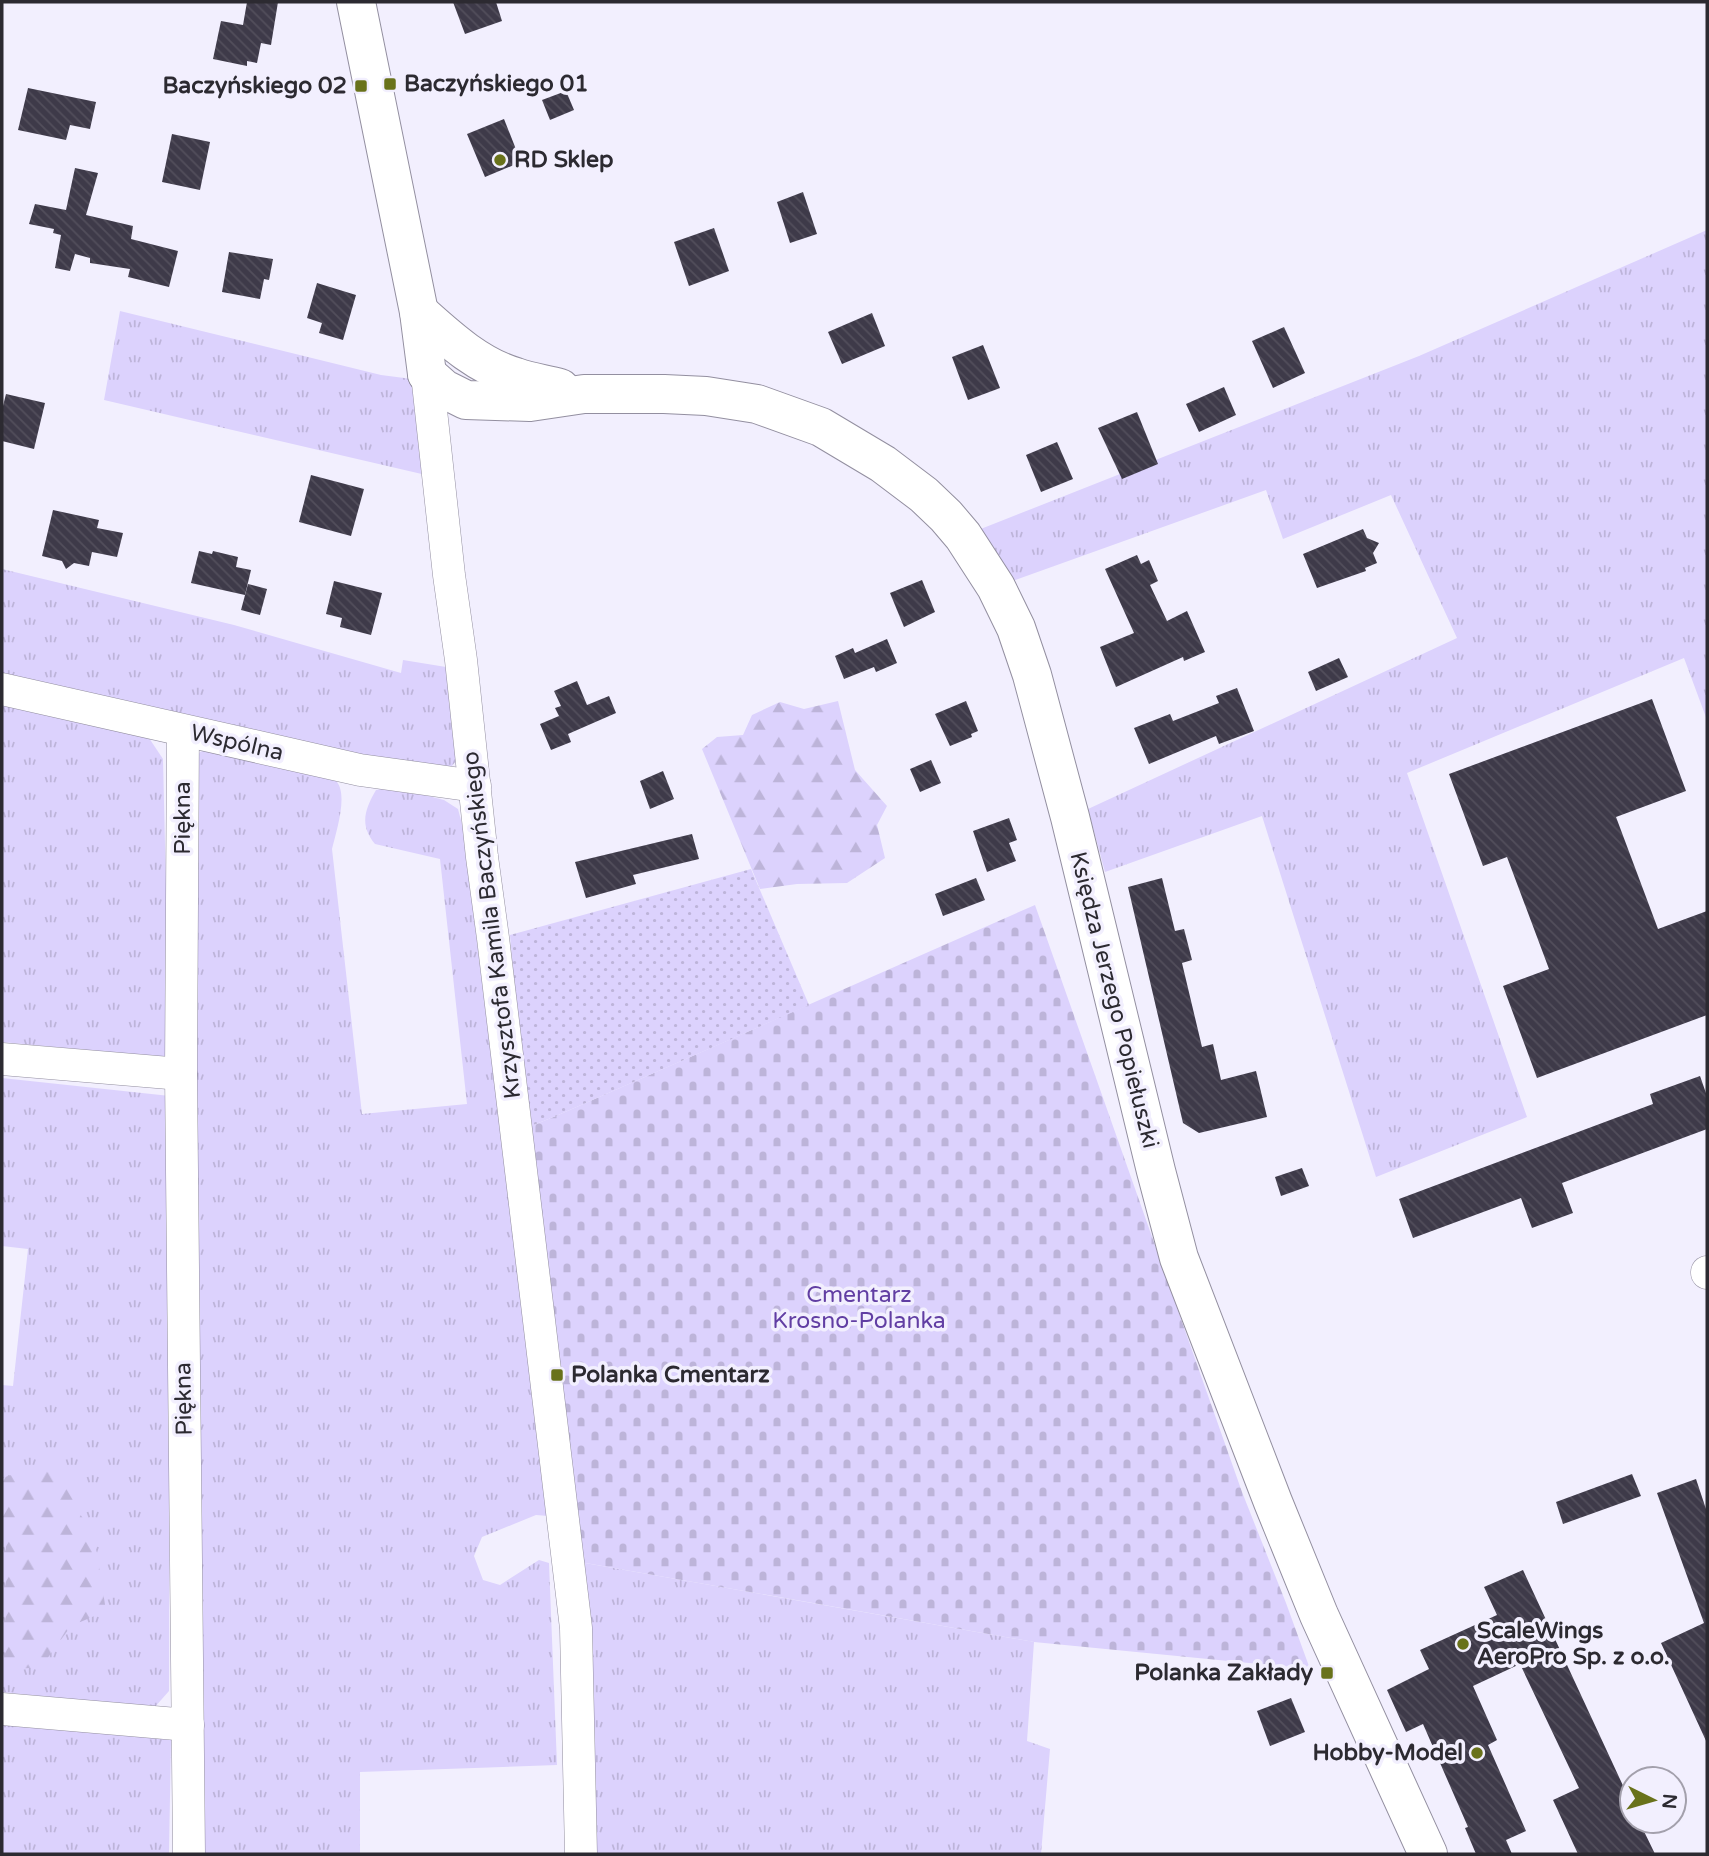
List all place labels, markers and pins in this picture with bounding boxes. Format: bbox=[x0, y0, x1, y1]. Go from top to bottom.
place label: Baczyńskiego 01 bbox=[404, 70, 589, 98]
place label: Baczyńskiego 02 bbox=[162, 72, 347, 100]
marker: Baczyńskiego 01 bbox=[382, 76, 398, 92]
marker: Baczyńskiego 02 bbox=[353, 78, 369, 94]
place label: RD Sklep bbox=[514, 146, 613, 174]
marker: RD Sklep bbox=[492, 152, 508, 168]
place label: Polanka Cmentarz bbox=[571, 1361, 770, 1389]
marker: Polanka Cmentarz bbox=[549, 1367, 565, 1383]
place label: ScaleWings AeroPro Sp. z o.o. bbox=[1477, 1617, 1670, 1671]
marker: ScaleWings AeroPro Sp. z o.o. bbox=[1455, 1636, 1471, 1652]
place label: Polanka Zakłady bbox=[1134, 1659, 1314, 1687]
marker: Polanka Zakłady bbox=[1319, 1665, 1335, 1681]
place label: Hobby-Model bbox=[1312, 1739, 1463, 1767]
marker: Hobby-Model bbox=[1469, 1745, 1485, 1761]

